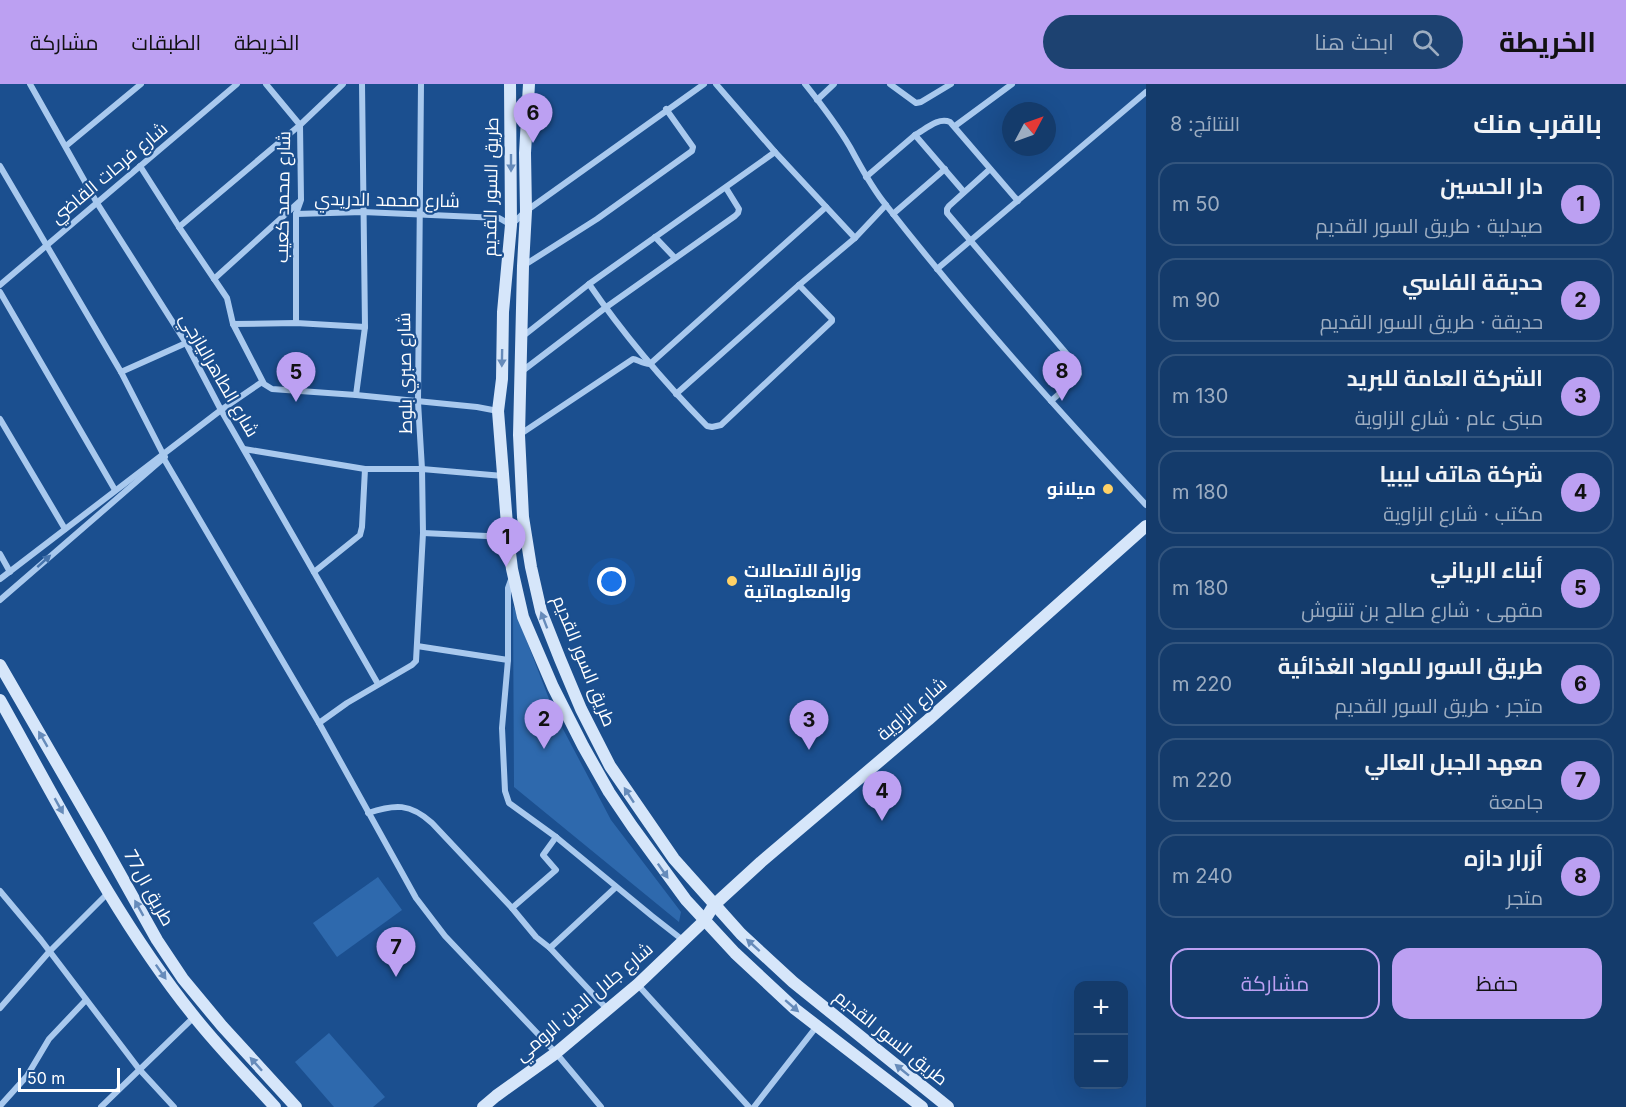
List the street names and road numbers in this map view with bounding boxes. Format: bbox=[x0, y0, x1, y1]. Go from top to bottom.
street label: طريق السور القديم bbox=[479, 117, 504, 257]
street label: شارع فرحات القاضي bbox=[46, 118, 173, 230]
street label: شارع محمد كعيب bbox=[271, 131, 296, 263]
street label: شارع محمد الدريدي bbox=[314, 188, 460, 215]
street label: شارع الطاهراليازجي bbox=[172, 309, 263, 442]
street label: شارع صبري بلوط bbox=[393, 312, 420, 434]
street label: طريق السور القديم bbox=[547, 592, 620, 730]
street label: شارع الزاوية bbox=[873, 673, 952, 746]
street label: طريق ال77 bbox=[118, 846, 179, 930]
street label: شارع جلال الدين الرومي bbox=[511, 938, 659, 1068]
street label: طريق السور القديم bbox=[829, 986, 952, 1091]

